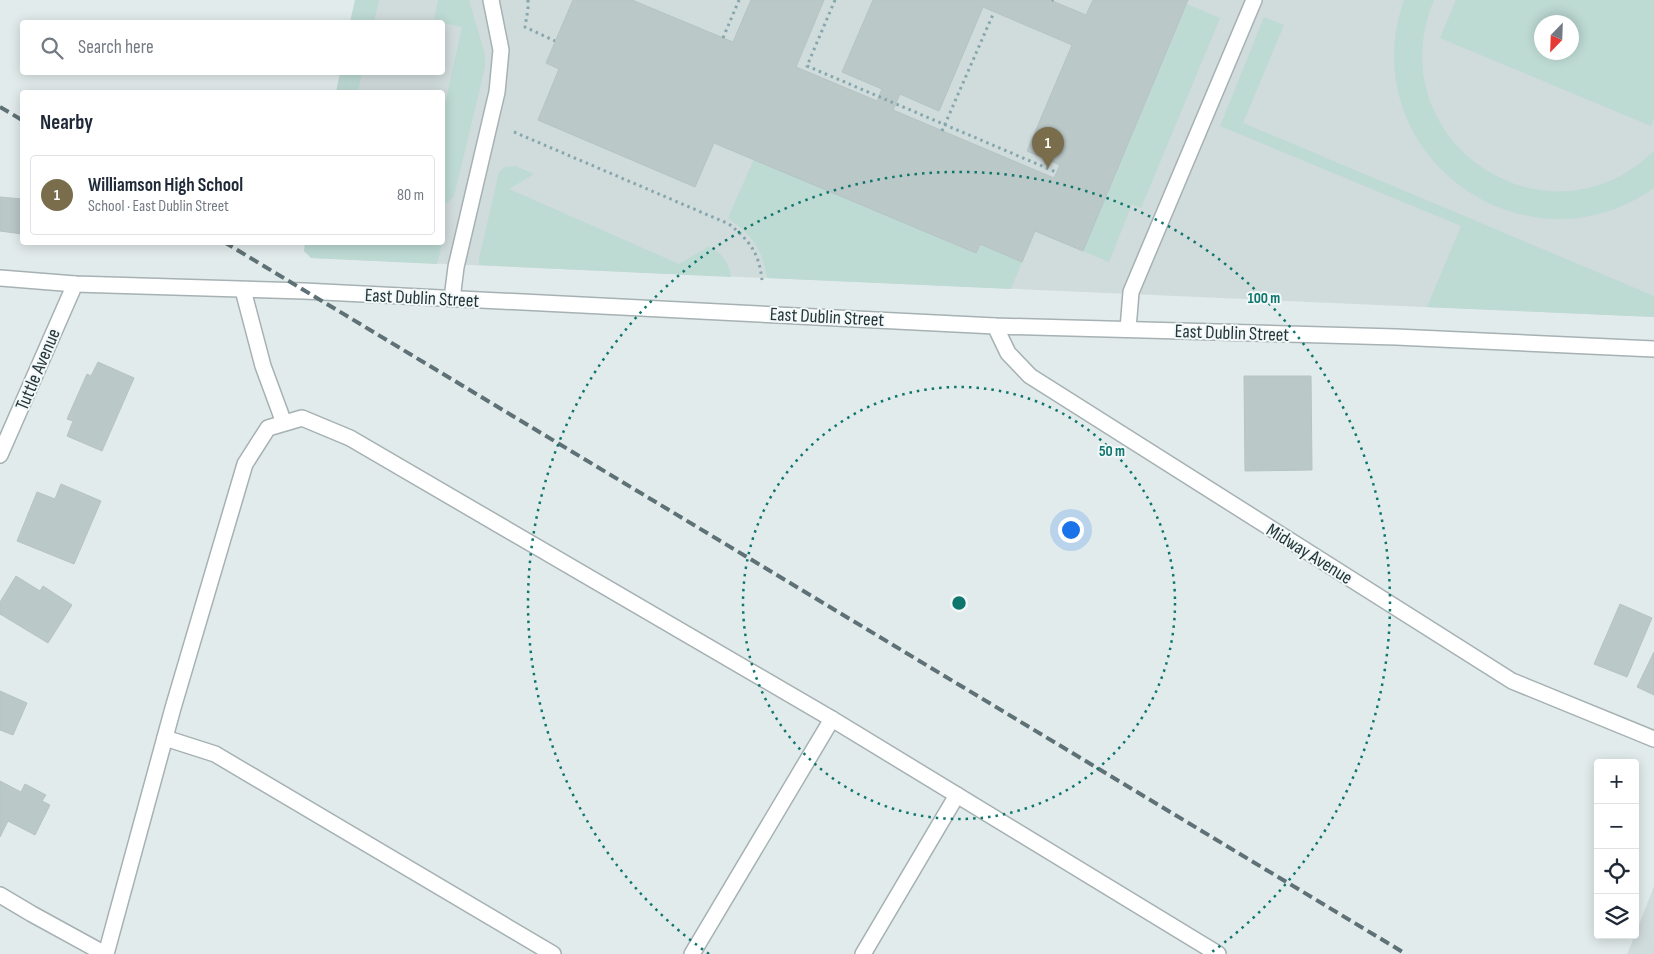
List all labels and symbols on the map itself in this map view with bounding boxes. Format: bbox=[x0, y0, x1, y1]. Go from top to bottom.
north arrow bbox=[1534, 15, 1579, 60]
pin: 1 bbox=[1032, 127, 1064, 168]
street label: East Dublin Street bbox=[364, 284, 480, 313]
text: 100 m bbox=[1248, 289, 1280, 308]
street label: East Dublin Street bbox=[769, 303, 885, 332]
street label: East Dublin Street bbox=[1174, 320, 1290, 347]
street label: Tuttle Avenue bbox=[11, 325, 66, 414]
text: 50 m bbox=[1099, 442, 1125, 461]
your location bbox=[1058, 517, 1084, 543]
street label: Midway Avenue bbox=[1262, 519, 1356, 590]
centre of rings bbox=[950, 594, 968, 612]

